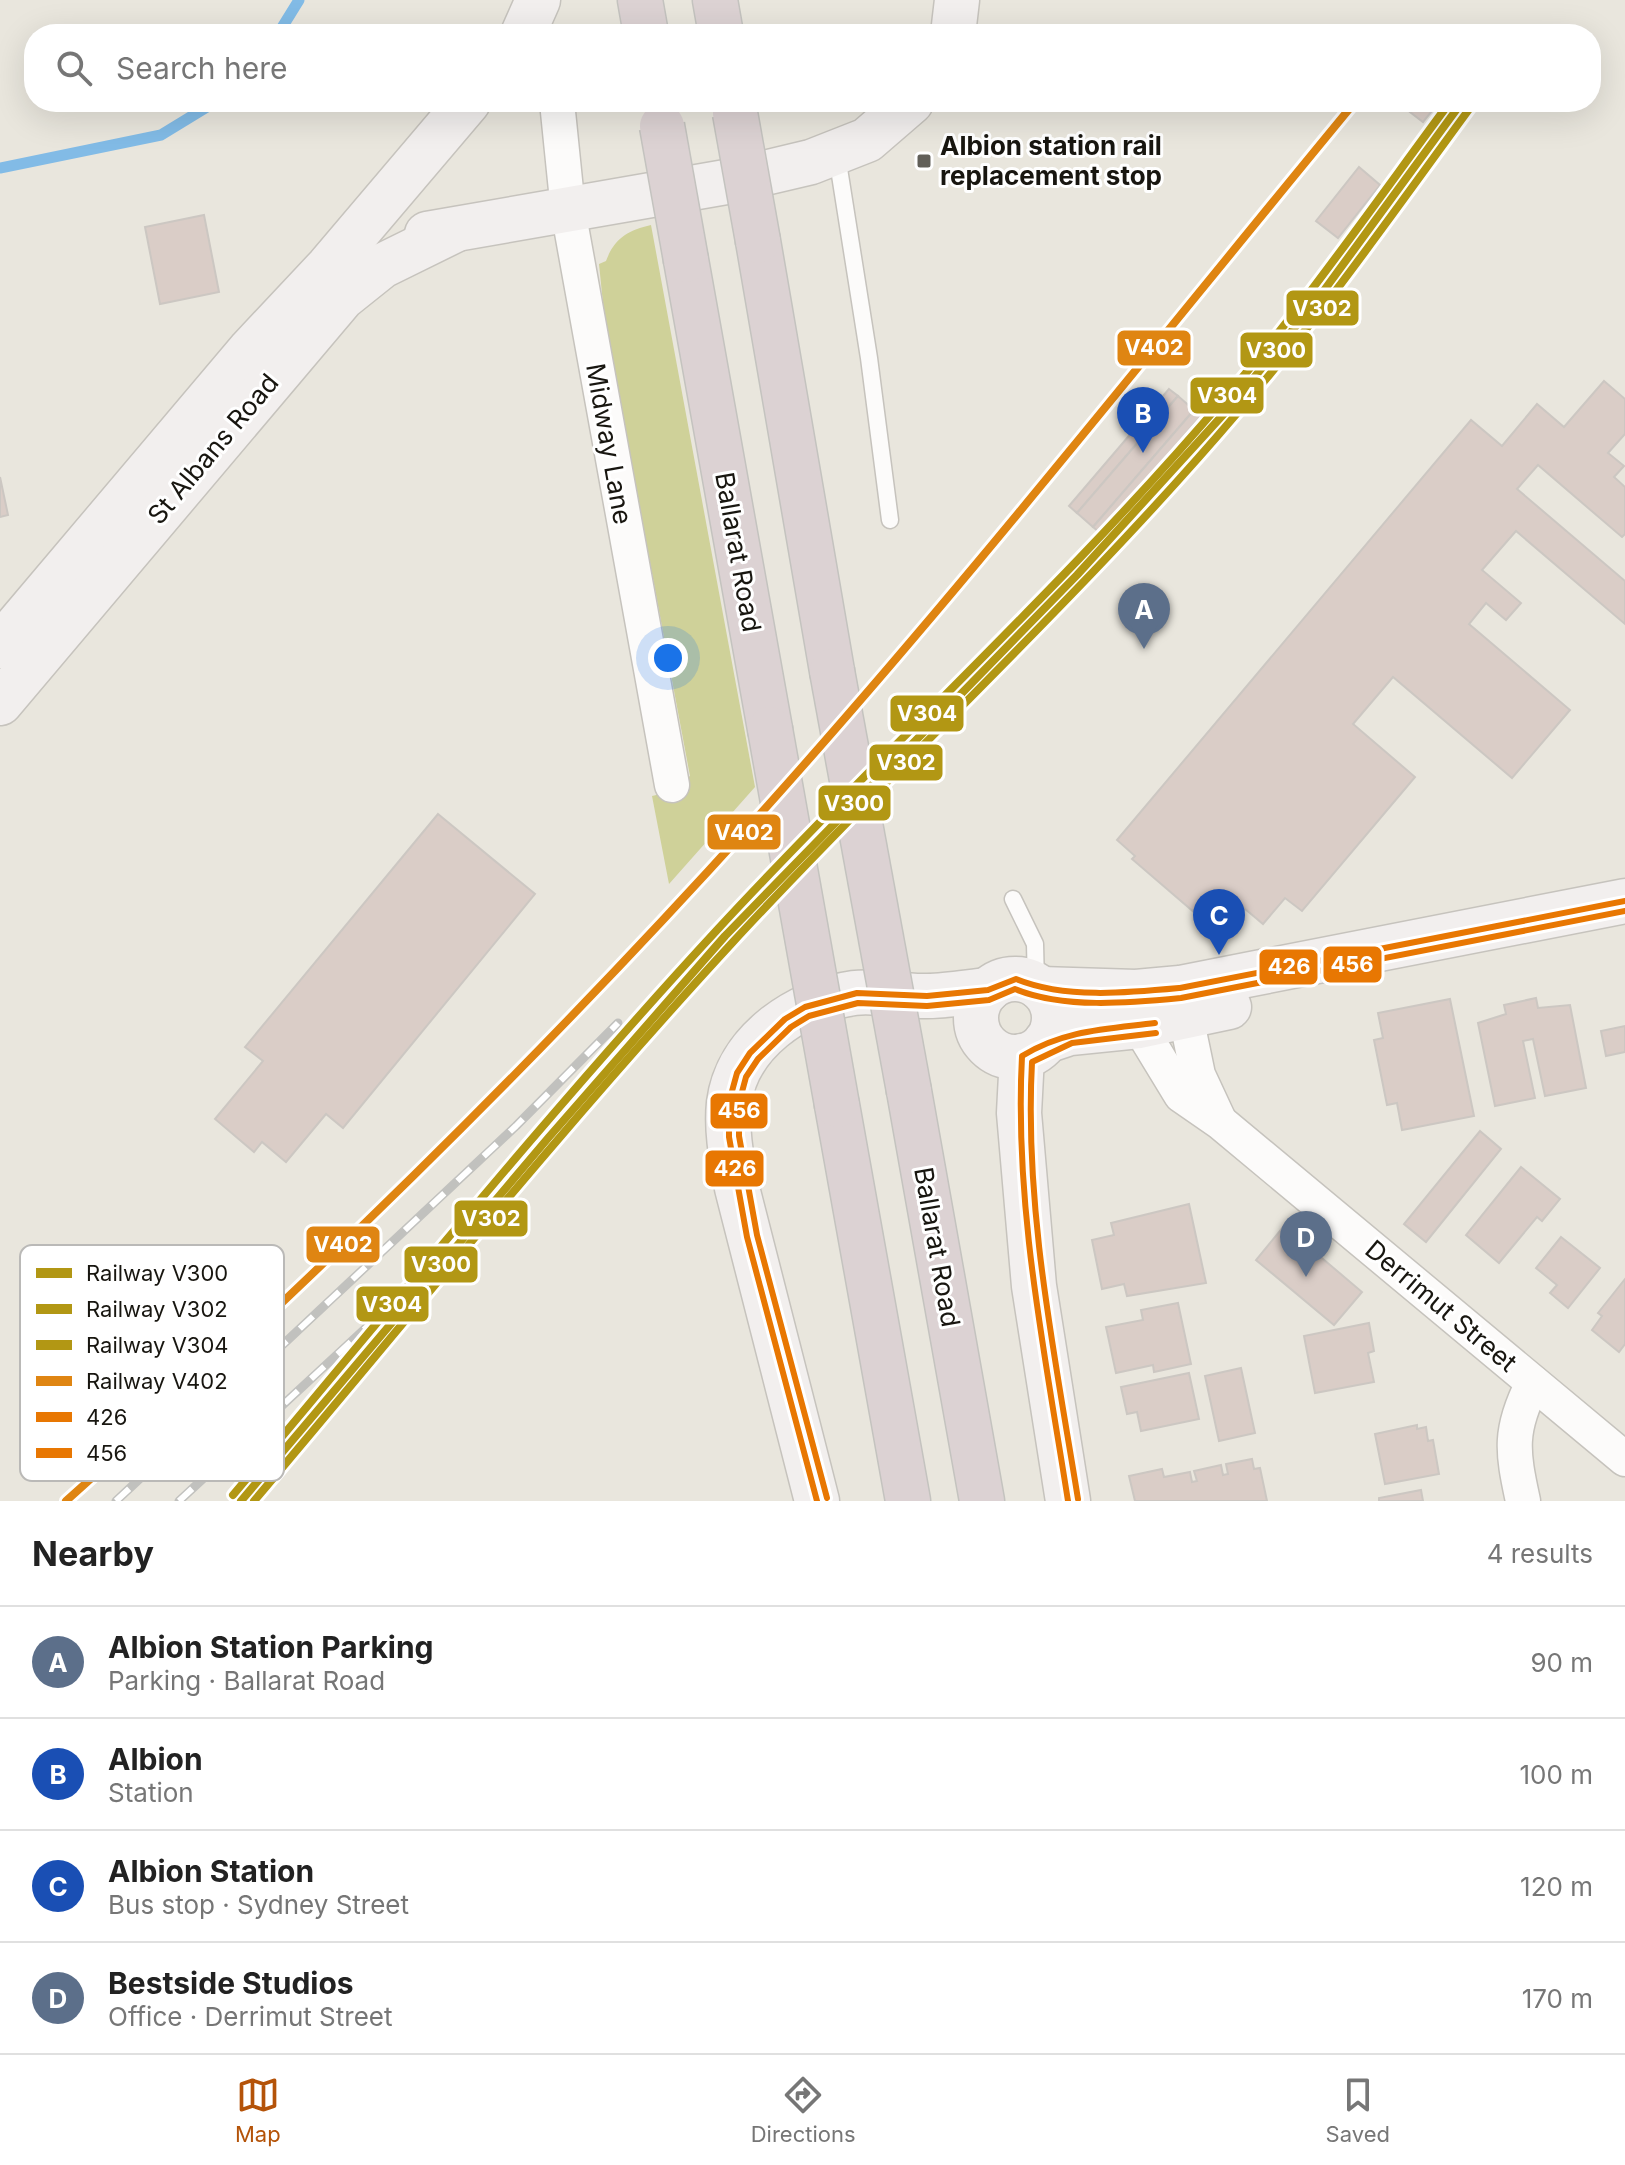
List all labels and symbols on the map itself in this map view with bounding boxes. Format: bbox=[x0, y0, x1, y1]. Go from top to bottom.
place label: Albion station rail replacement stop bbox=[940, 130, 1162, 191]
marker: Albion station rail replacement stop bbox=[915, 152, 933, 170]
line badge: V302 bbox=[1285, 289, 1360, 327]
text: V302 bbox=[1292, 295, 1352, 321]
line badge: V402 bbox=[1116, 329, 1192, 367]
line badge: V300 bbox=[1239, 331, 1314, 369]
text: V402 bbox=[1124, 334, 1184, 360]
text: V300 bbox=[1246, 337, 1306, 363]
street label: Midway Lane bbox=[580, 361, 639, 527]
street label: St Albans Road bbox=[141, 367, 284, 530]
line badge: V304 bbox=[1189, 376, 1265, 415]
text: V304 bbox=[1197, 382, 1257, 408]
pin: B bbox=[1117, 387, 1169, 453]
street label: Ballarat Road bbox=[709, 470, 768, 634]
pin: A bbox=[1118, 583, 1170, 649]
your location bbox=[648, 638, 688, 678]
line badge: V304 bbox=[889, 694, 965, 733]
text: V304 bbox=[897, 700, 957, 726]
line badge: V302 bbox=[868, 743, 944, 782]
text: V302 bbox=[876, 749, 936, 775]
line badge: V300 bbox=[817, 784, 892, 822]
text: V300 bbox=[824, 790, 884, 816]
line badge: V402 bbox=[706, 813, 782, 851]
text: V402 bbox=[714, 819, 774, 845]
pin: C bbox=[1193, 889, 1245, 955]
line badge: 456 bbox=[1322, 945, 1383, 984]
line badge: 426 bbox=[1258, 948, 1319, 986]
text: 456 bbox=[1330, 951, 1374, 977]
text: 426 bbox=[1267, 953, 1311, 979]
line badge: 456 bbox=[709, 1092, 769, 1130]
text: 456 bbox=[717, 1097, 761, 1123]
line badge: 426 bbox=[704, 1149, 765, 1188]
text: 426 bbox=[713, 1155, 757, 1181]
street label: Ballarat Road bbox=[908, 1165, 967, 1329]
line badge: V302 bbox=[453, 1199, 529, 1238]
text: V302 bbox=[461, 1205, 521, 1231]
pin: D bbox=[1280, 1211, 1332, 1277]
line badge: V402 bbox=[305, 1225, 381, 1264]
text: V402 bbox=[313, 1231, 373, 1257]
street label: Derrimut Street bbox=[1359, 1233, 1523, 1378]
legend bbox=[20, 1245, 284, 1481]
line badge: V300 bbox=[403, 1245, 479, 1284]
text: V300 bbox=[411, 1251, 471, 1277]
text: Railway V300 bbox=[86, 1260, 228, 1286]
line badge: V304 bbox=[355, 1285, 430, 1323]
text: V304 bbox=[362, 1291, 422, 1317]
text: Railway V302 bbox=[86, 1296, 228, 1322]
text: Railway V304 bbox=[86, 1332, 229, 1358]
text: Railway V402 bbox=[86, 1368, 228, 1394]
text: 426 bbox=[86, 1404, 127, 1430]
text: 456 bbox=[86, 1440, 127, 1466]

